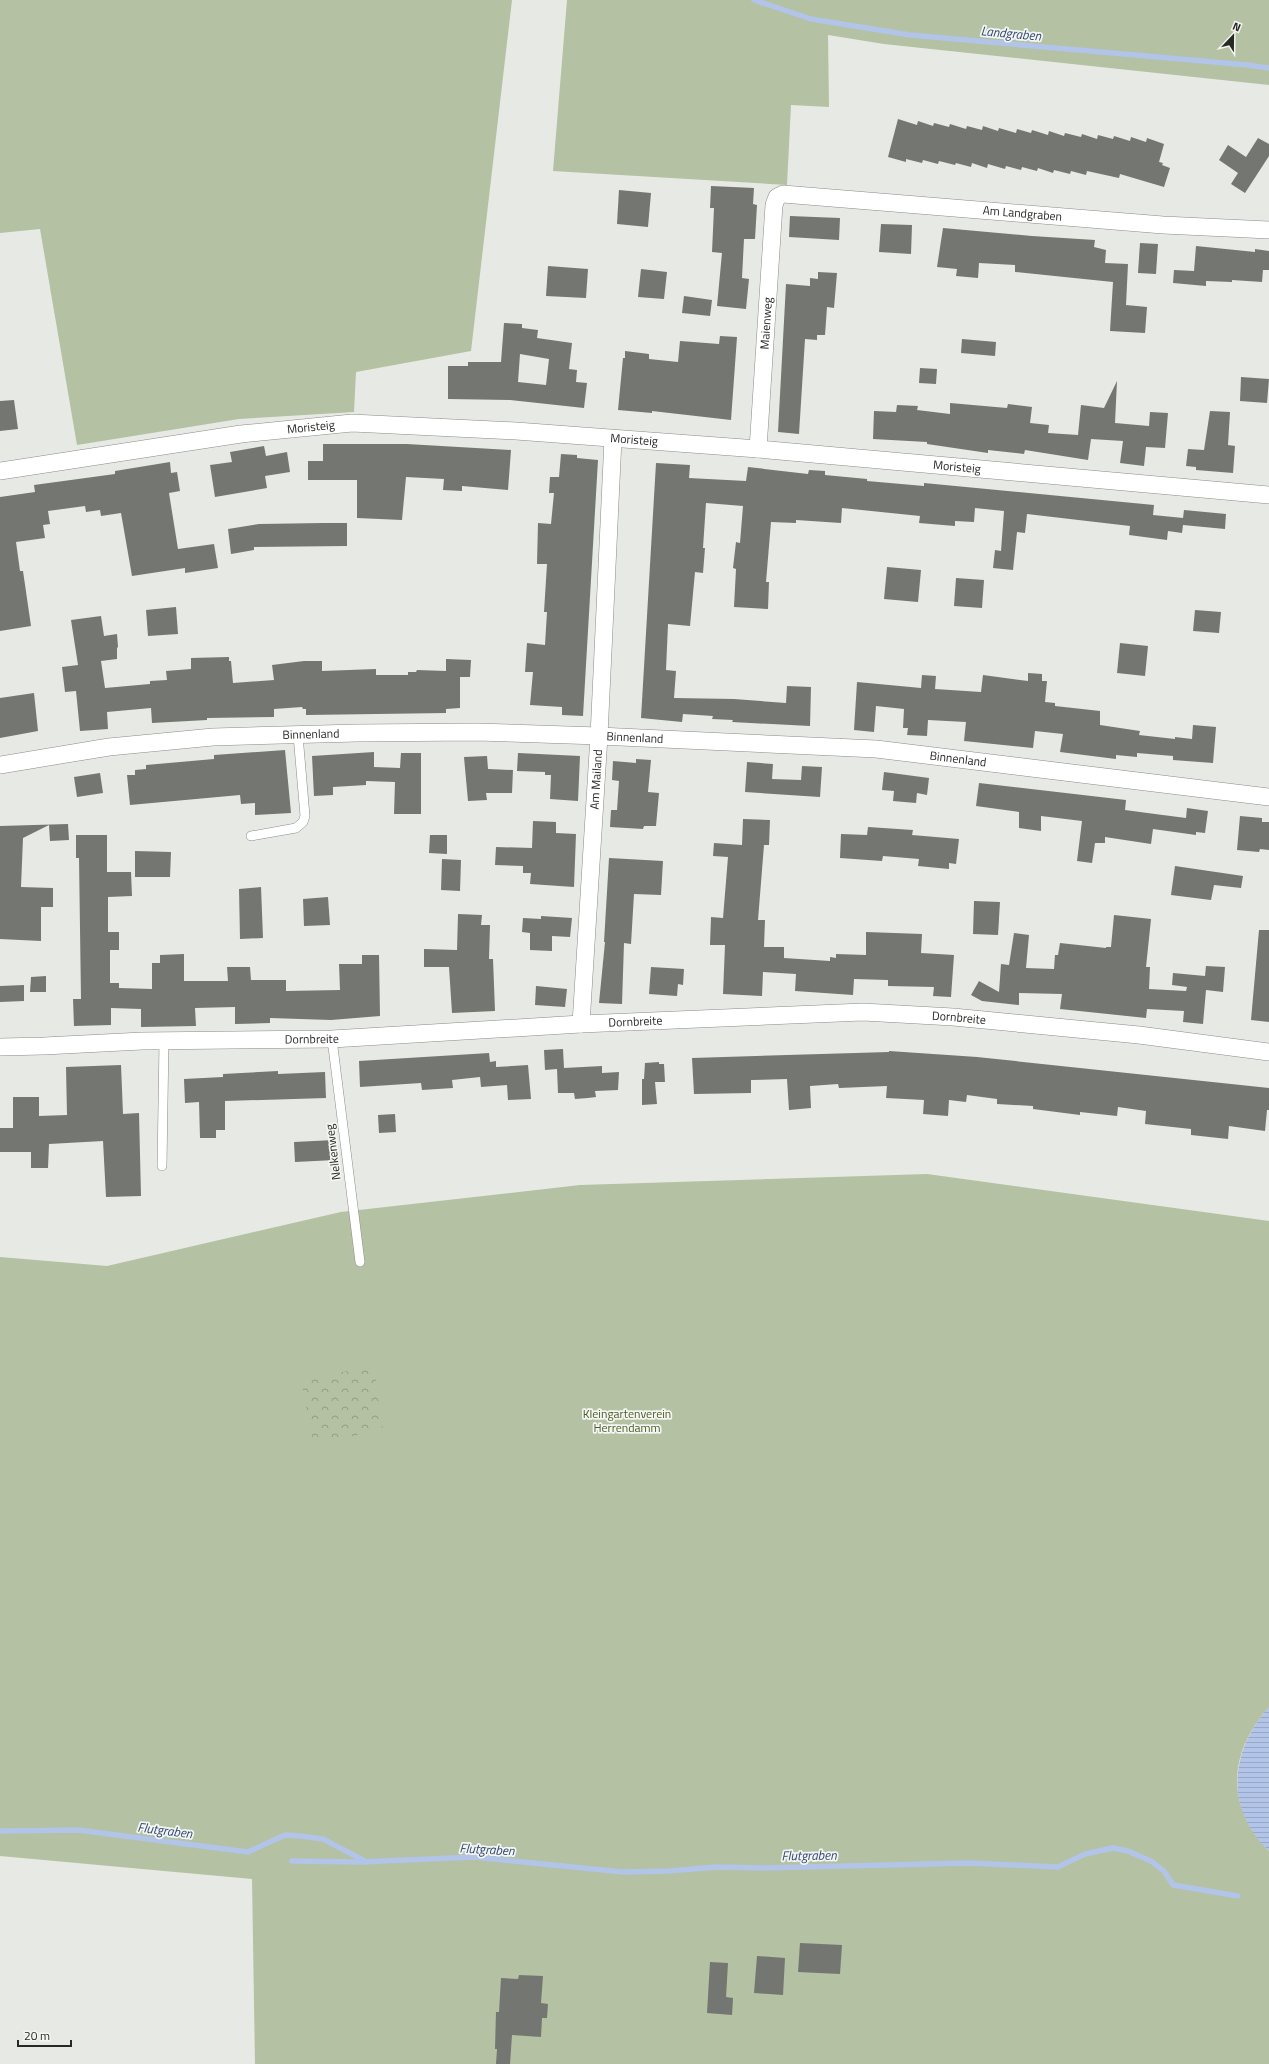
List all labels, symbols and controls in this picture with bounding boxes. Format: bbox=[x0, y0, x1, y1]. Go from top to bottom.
north arrow bbox=[1213, 16, 1253, 56]
text: N bbox=[1230, 18, 1243, 36]
water label: Landgraben bbox=[980, 20, 1043, 46]
street label: Am Landgraben bbox=[982, 200, 1063, 226]
street label: Maienweg bbox=[755, 296, 777, 350]
street label: Moristeig bbox=[286, 415, 336, 438]
street label: Moristeig bbox=[610, 428, 659, 451]
street label: Moristeig bbox=[932, 455, 982, 478]
street label: Binnenland bbox=[282, 723, 340, 744]
street label: Binnenland bbox=[606, 726, 664, 748]
street label: Binnenland bbox=[929, 746, 988, 771]
street label: Am Mailand bbox=[584, 749, 607, 810]
street label: Dornbreite bbox=[932, 1006, 987, 1029]
street label: Dornbreite bbox=[608, 1011, 663, 1032]
street label: Dornbreite bbox=[285, 1029, 339, 1048]
street label: Nelkenweg bbox=[320, 1123, 345, 1181]
park label: Kleingartenverein Herrendamm bbox=[583, 1404, 671, 1437]
water label: Flutgraben bbox=[136, 1817, 194, 1843]
water label: Flutgraben bbox=[459, 1838, 516, 1860]
water label: Flutgraben bbox=[781, 1845, 837, 1865]
scale bar bbox=[18, 2022, 71, 2048]
text: 20 m bbox=[24, 2026, 50, 2045]

